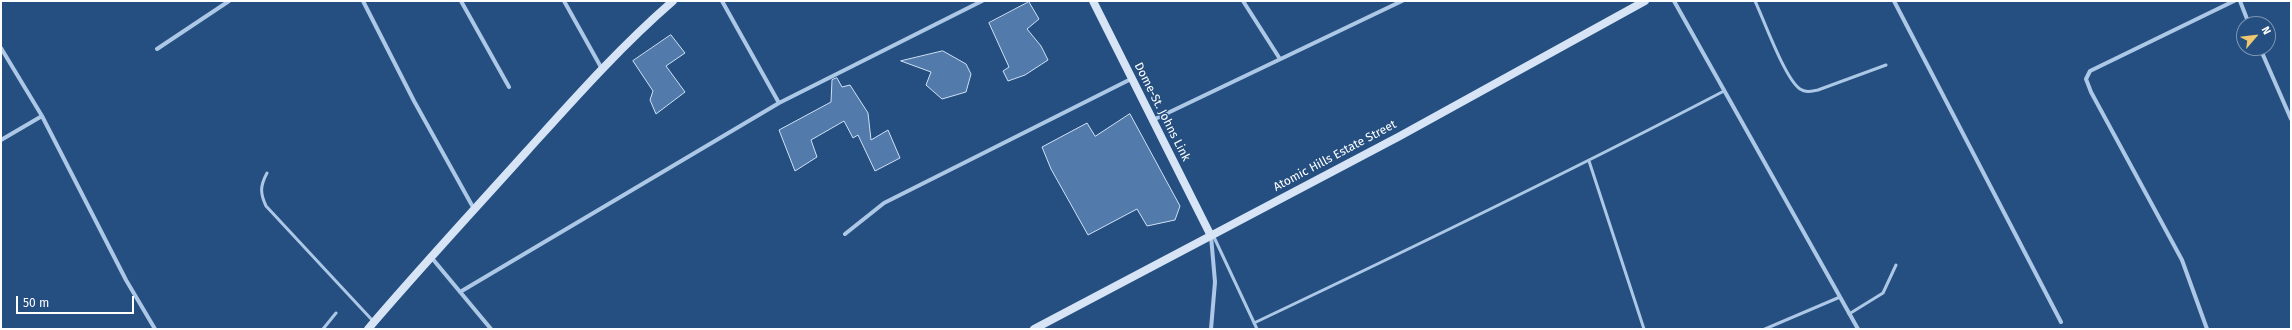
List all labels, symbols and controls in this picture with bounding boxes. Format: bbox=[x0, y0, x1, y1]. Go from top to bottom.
north arrow bbox=[2236, 16, 2276, 56]
text: N bbox=[2259, 24, 2274, 37]
street label: Dome-St. Johns Link bbox=[1131, 60, 1193, 164]
street label: Atomic Hills Estate Street bbox=[1271, 117, 1399, 195]
scale bar bbox=[18, 288, 136, 314]
text: 50 m bbox=[23, 296, 49, 310]

